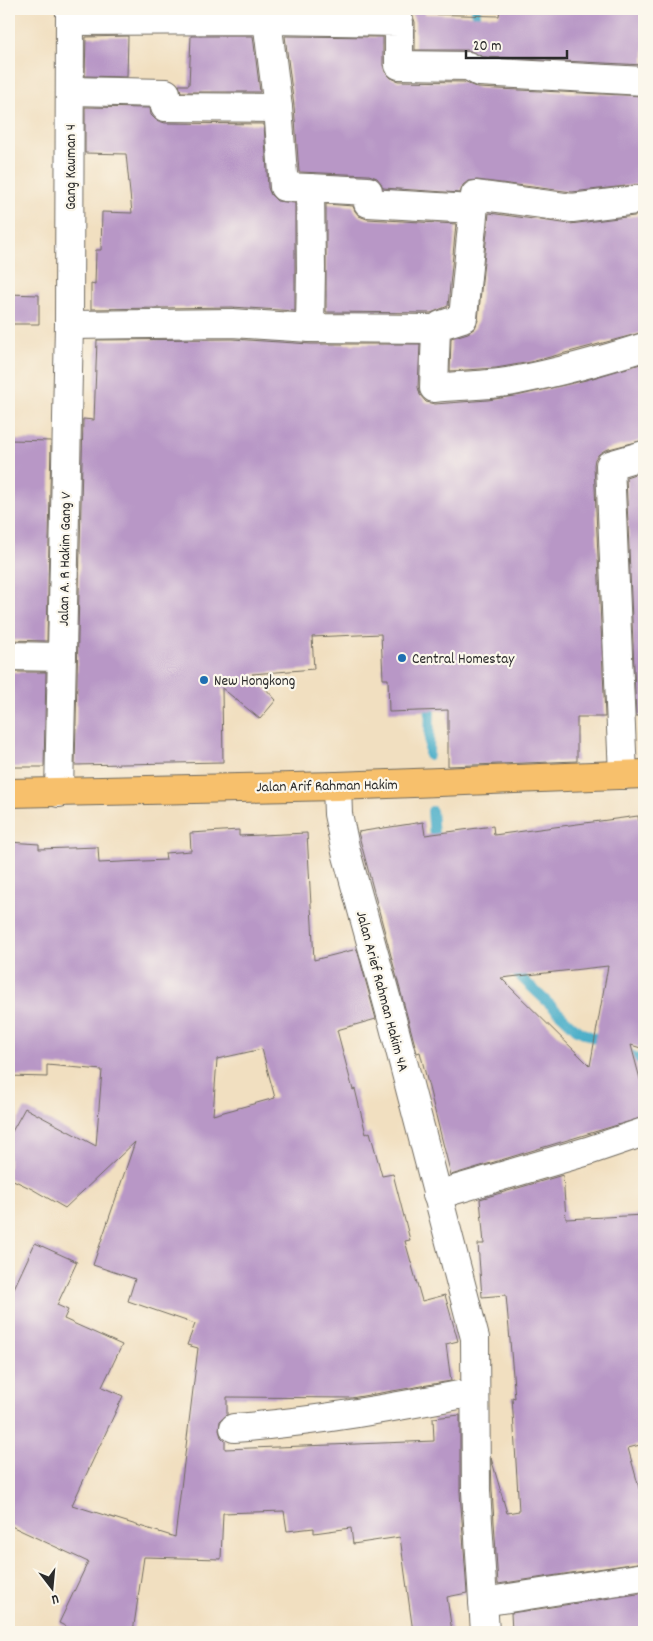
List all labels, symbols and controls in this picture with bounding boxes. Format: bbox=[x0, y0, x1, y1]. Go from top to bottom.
scale bar bbox=[466, 28, 567, 60]
text: 20 m bbox=[473, 36, 501, 58]
street label: Gang Kauman 4 bbox=[61, 124, 83, 210]
street label: Jalan A. R Hakim Gang V bbox=[54, 491, 78, 626]
place label: Central Homestay bbox=[412, 649, 515, 671]
marker: Central Homestay bbox=[396, 652, 408, 664]
place label: New Hongkong bbox=[214, 671, 295, 693]
marker: New Hongkong bbox=[198, 674, 210, 686]
street label: Jalan Arif Rahman Hakim bbox=[256, 775, 398, 799]
street label: Jalan Arief Rahman Hakim 4A bbox=[349, 909, 413, 1075]
north arrow bbox=[28, 1564, 78, 1614]
text: U bbox=[49, 1588, 61, 1609]

